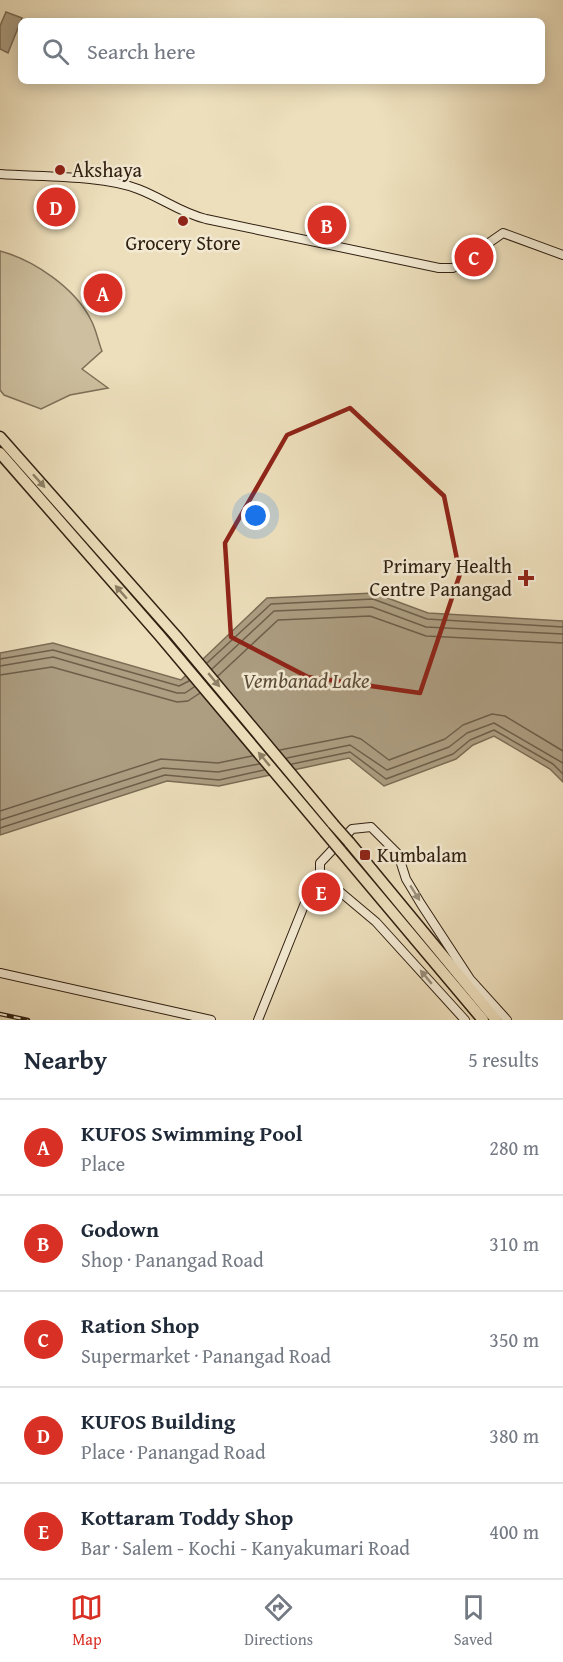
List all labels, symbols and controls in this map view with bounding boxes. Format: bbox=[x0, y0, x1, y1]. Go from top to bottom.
search box bbox=[18, 18, 545, 84]
icon: search bbox=[39, 35, 72, 68]
text: Search here bbox=[87, 35, 196, 67]
place label: Akshaya bbox=[72, 155, 143, 184]
marker: Akshaya bbox=[53, 163, 67, 177]
pin: D bbox=[36, 184, 76, 230]
pin: B bbox=[308, 202, 346, 248]
marker: Grocery Store bbox=[176, 214, 190, 228]
place label: Grocery Store bbox=[125, 228, 241, 257]
pin: C bbox=[454, 234, 494, 280]
pin: A bbox=[84, 270, 122, 316]
one-way arrow bbox=[32, 473, 45, 488]
your location bbox=[241, 501, 270, 530]
place label: Primary Health Centre Panangad bbox=[370, 551, 512, 603]
marker: Primary Health Centre Panangad bbox=[517, 569, 535, 587]
one-way arrow bbox=[115, 584, 128, 600]
water label: Vembanad Lake bbox=[242, 665, 370, 696]
one-way arrow bbox=[207, 672, 220, 687]
one-way arrow bbox=[258, 751, 271, 767]
place label: Kumbalam bbox=[377, 840, 468, 869]
marker: Kumbalam bbox=[358, 848, 372, 862]
pin: E bbox=[302, 870, 340, 914]
one-way arrow bbox=[409, 885, 420, 901]
one-way arrow bbox=[420, 970, 433, 985]
text: Nearby bbox=[24, 1040, 107, 1079]
text: 5 results bbox=[468, 1045, 539, 1074]
text: KUFOS Swimming Pool bbox=[81, 1117, 303, 1149]
text: A bbox=[37, 1133, 50, 1162]
text: 280 m bbox=[489, 1133, 539, 1162]
text: Place bbox=[81, 1149, 125, 1178]
text: Godown bbox=[81, 1213, 159, 1245]
text: B bbox=[37, 1229, 50, 1258]
text: 310 m bbox=[489, 1229, 539, 1258]
text: Shop · Panangad Road bbox=[81, 1245, 264, 1274]
text: Ration Shop bbox=[81, 1309, 199, 1341]
text: C bbox=[38, 1325, 49, 1354]
text: 350 m bbox=[489, 1325, 539, 1354]
text: Supermarket · Panangad Road bbox=[81, 1341, 331, 1370]
text: KUFOS Building bbox=[81, 1405, 235, 1437]
text: D bbox=[37, 1421, 50, 1450]
text: 380 m bbox=[489, 1421, 539, 1450]
text: Place · Panangad Road bbox=[81, 1437, 266, 1466]
text: Kottaram Toddy Shop bbox=[81, 1501, 293, 1533]
text: E bbox=[38, 1517, 49, 1546]
text: 400 m bbox=[489, 1517, 539, 1546]
text: Bar · Salem - Kochi - Kanyakumari Road bbox=[81, 1533, 410, 1562]
tab: Map bbox=[70, 1591, 103, 1651]
tab: Directions bbox=[244, 1591, 313, 1651]
tab: Saved bbox=[454, 1591, 493, 1651]

